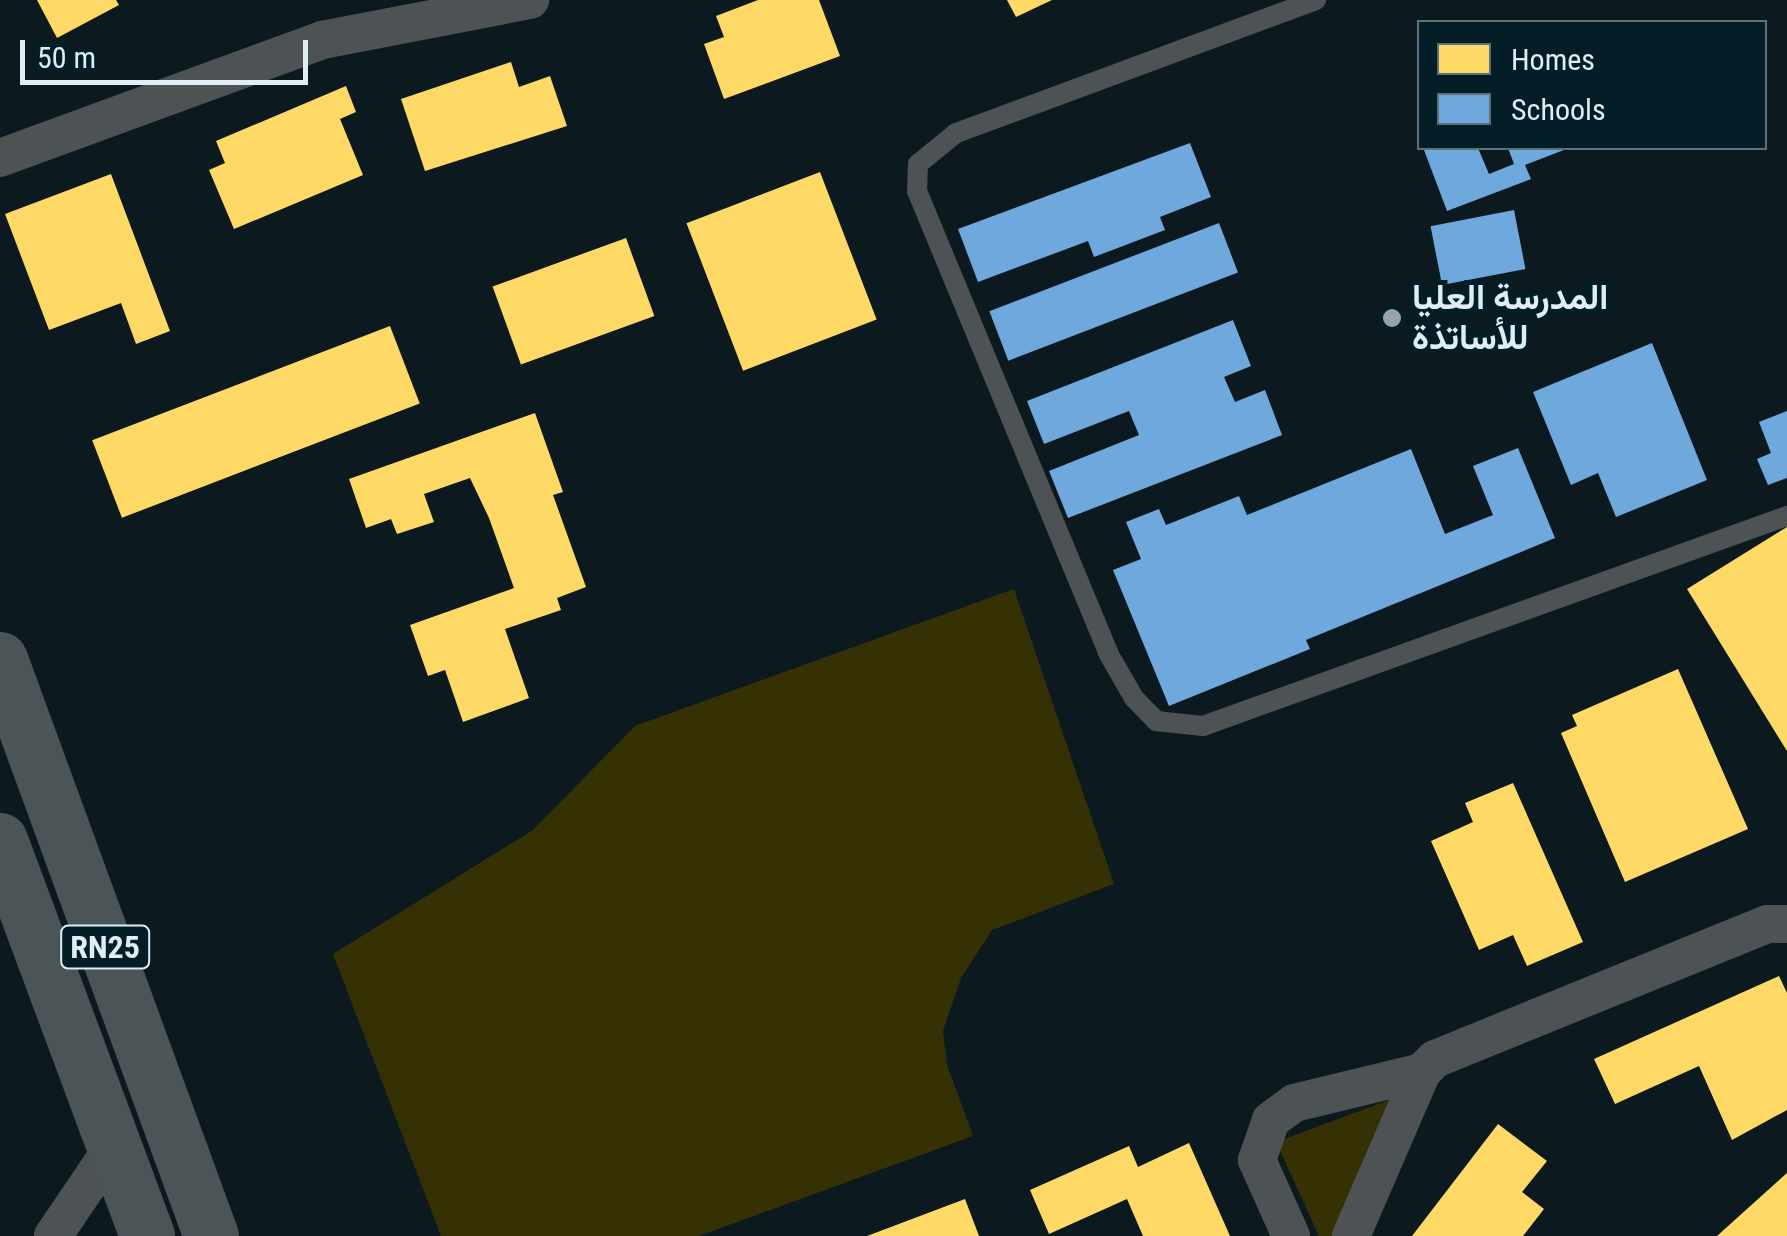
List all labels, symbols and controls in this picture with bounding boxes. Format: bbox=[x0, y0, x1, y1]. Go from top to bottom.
scale bar bbox=[25, 20, 312, 82]
legend bbox=[1417, 20, 1767, 150]
text: 50 m bbox=[37, 40, 96, 75]
text: Homes bbox=[1511, 42, 1595, 77]
text: Schools bbox=[1511, 92, 1606, 127]
place label: المدرسة العليا للأساتذة bbox=[1412, 277, 1608, 359]
marker: المدرسة العليا للأساتذة bbox=[1381, 307, 1403, 329]
road number: RN25 bbox=[60, 920, 150, 974]

